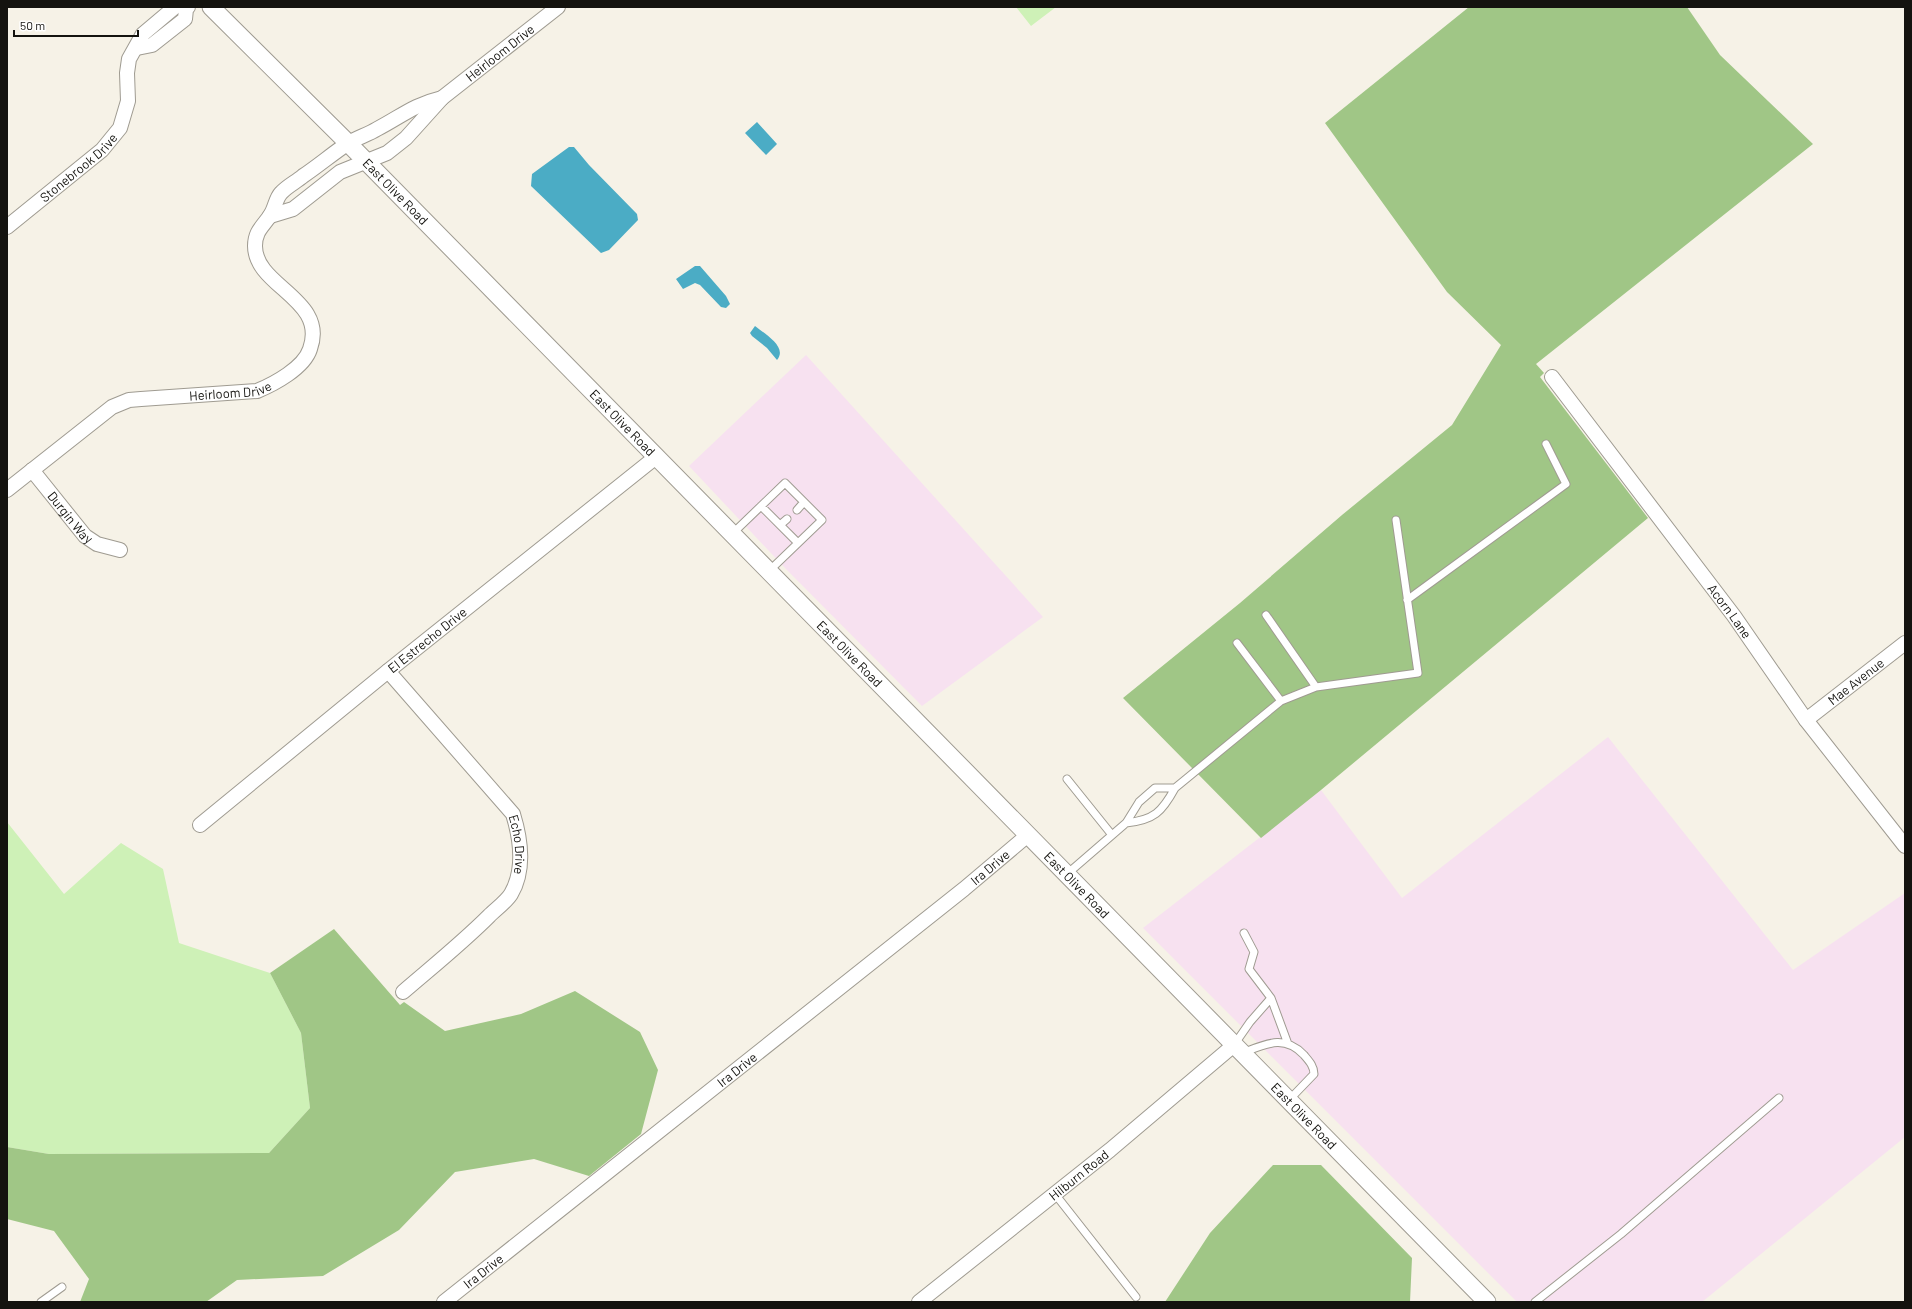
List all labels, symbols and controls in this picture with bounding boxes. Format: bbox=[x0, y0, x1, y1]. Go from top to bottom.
scale bar bbox=[14, 12, 138, 38]
text: 50 m bbox=[20, 18, 45, 32]
street label: Heirloom Drive bbox=[462, 21, 537, 85]
street label: Stonebrook Drive bbox=[36, 130, 120, 205]
street label: East Olive Road bbox=[359, 155, 432, 228]
street label: Heirloom Drive bbox=[189, 378, 274, 404]
street label: East Olive Road bbox=[587, 386, 659, 459]
street label: Durgin Way bbox=[44, 488, 96, 547]
street label: Acorn Lane bbox=[1704, 581, 1755, 642]
street label: El Estrecho Drive bbox=[384, 603, 470, 676]
street label: East Olive Road bbox=[814, 617, 886, 690]
street label: Mae Avenue bbox=[1824, 654, 1887, 708]
street label: Echo Drive bbox=[506, 813, 528, 876]
street label: Ira Drive bbox=[967, 846, 1013, 888]
street label: East Olive Road bbox=[1041, 848, 1113, 921]
street label: Ira Drive bbox=[714, 1049, 760, 1090]
street label: East Olive Road bbox=[1268, 1079, 1340, 1152]
street label: Hilburn Road bbox=[1045, 1146, 1112, 1204]
street label: Ira Drive bbox=[460, 1250, 506, 1292]

